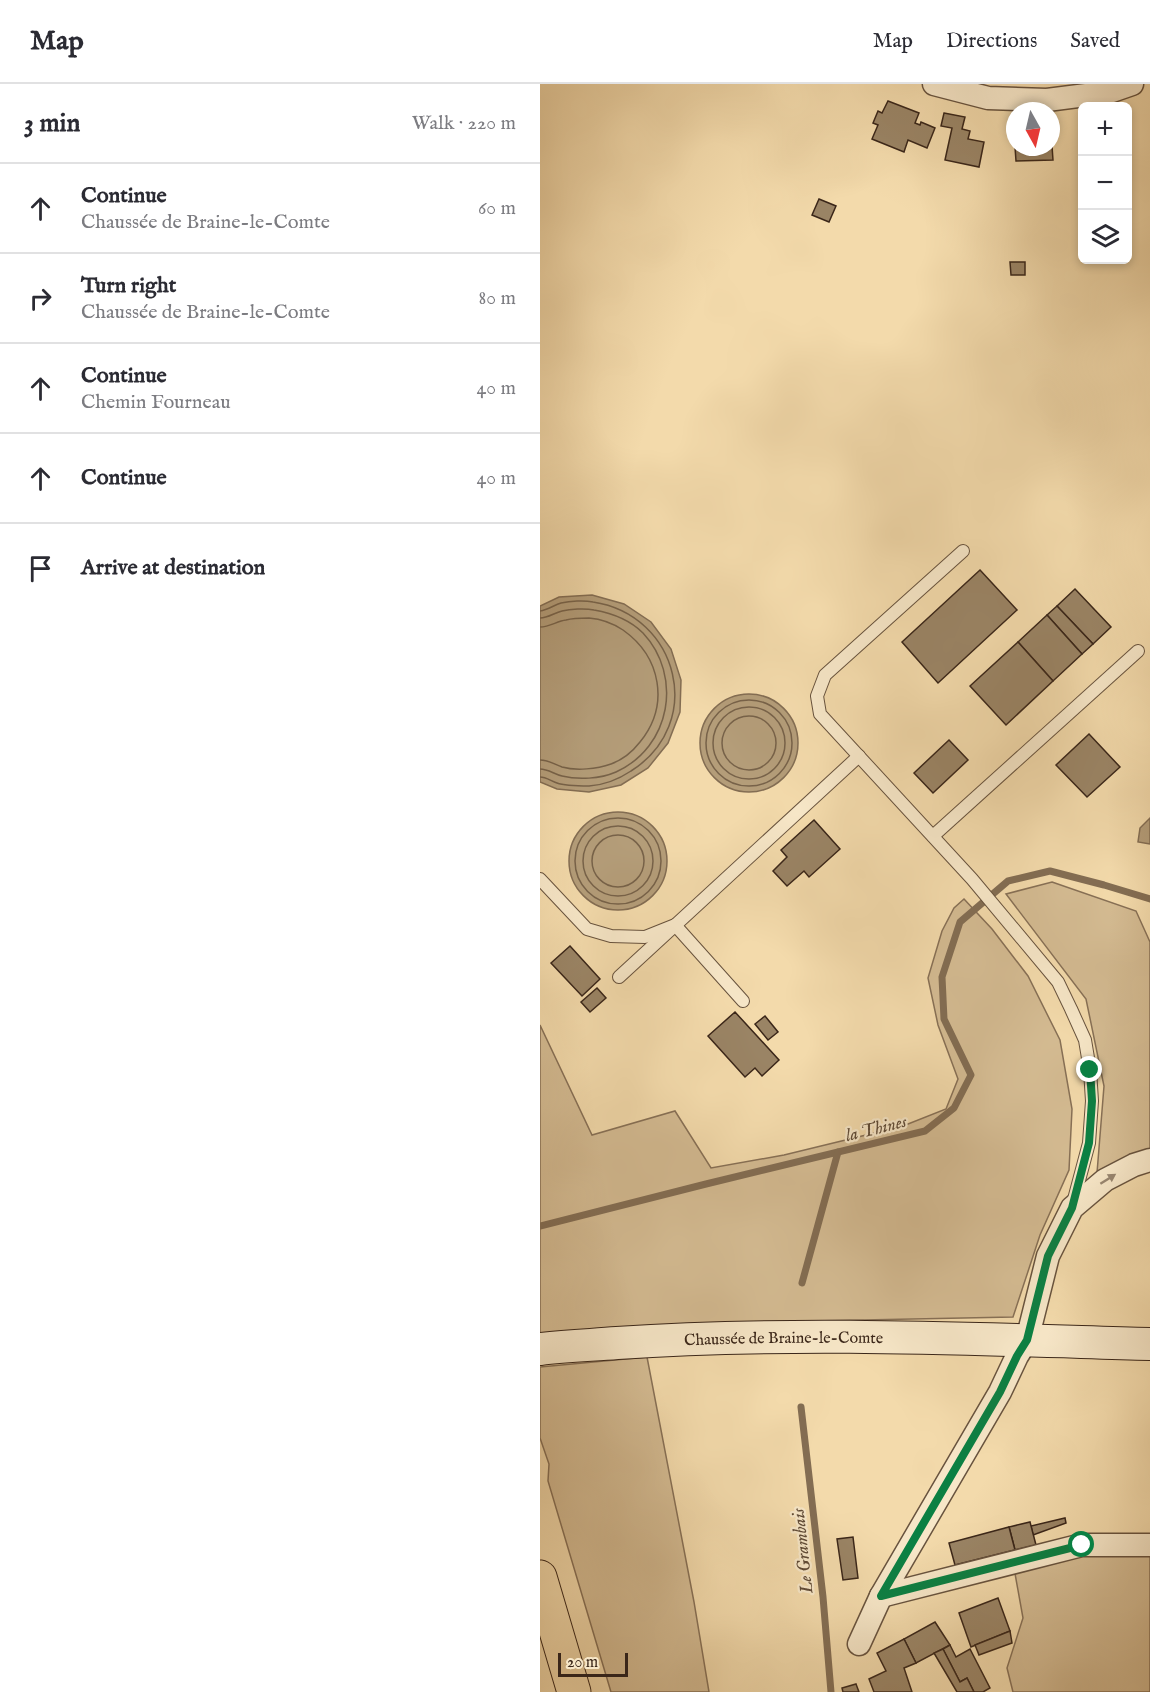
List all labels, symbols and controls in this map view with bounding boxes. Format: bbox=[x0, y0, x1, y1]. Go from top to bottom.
text: Map bbox=[30, 24, 84, 59]
text: Map bbox=[873, 28, 913, 55]
text: Directions bbox=[946, 28, 1037, 55]
text: Saved bbox=[1070, 28, 1120, 55]
north arrow bbox=[1006, 102, 1060, 156]
map controls bbox=[1078, 102, 1132, 264]
button: + bbox=[1078, 102, 1132, 156]
text: 3 min bbox=[24, 107, 80, 140]
text: Walk · 220 m bbox=[412, 111, 516, 136]
button: − bbox=[1078, 156, 1132, 210]
text: Continue bbox=[81, 182, 167, 210]
icon: ahead bbox=[24, 192, 57, 225]
text: 60 m bbox=[478, 196, 516, 221]
text: Chaussée de Braine-le-Comte bbox=[81, 210, 330, 235]
button: layers bbox=[1078, 210, 1132, 264]
text: Turn right bbox=[81, 272, 176, 300]
icon: right bbox=[24, 282, 57, 315]
text: 80 m bbox=[479, 286, 516, 311]
text: Chaussée de Braine-le-Comte bbox=[81, 300, 330, 325]
text: Continue bbox=[81, 362, 167, 390]
icon: ahead bbox=[24, 372, 57, 405]
text: 40 m bbox=[477, 376, 516, 401]
text: Chemin Fourneau bbox=[81, 390, 231, 415]
icon: ahead bbox=[24, 462, 57, 495]
text: Continue bbox=[81, 464, 167, 492]
text: 40 m bbox=[477, 466, 516, 491]
icon: arrive bbox=[24, 552, 57, 585]
text: Arrive at destination bbox=[81, 554, 265, 582]
route end bbox=[1076, 1056, 1102, 1082]
water label: la Thines bbox=[843, 1111, 910, 1148]
one-way arrow bbox=[1100, 1174, 1116, 1185]
street label: Chaussée de Braine-le-Comte bbox=[684, 1329, 883, 1351]
water label: Le Grambais bbox=[787, 1506, 820, 1596]
route start bbox=[1068, 1531, 1094, 1557]
scale bar bbox=[558, 1650, 628, 1678]
text: 20 m bbox=[567, 1653, 598, 1673]

